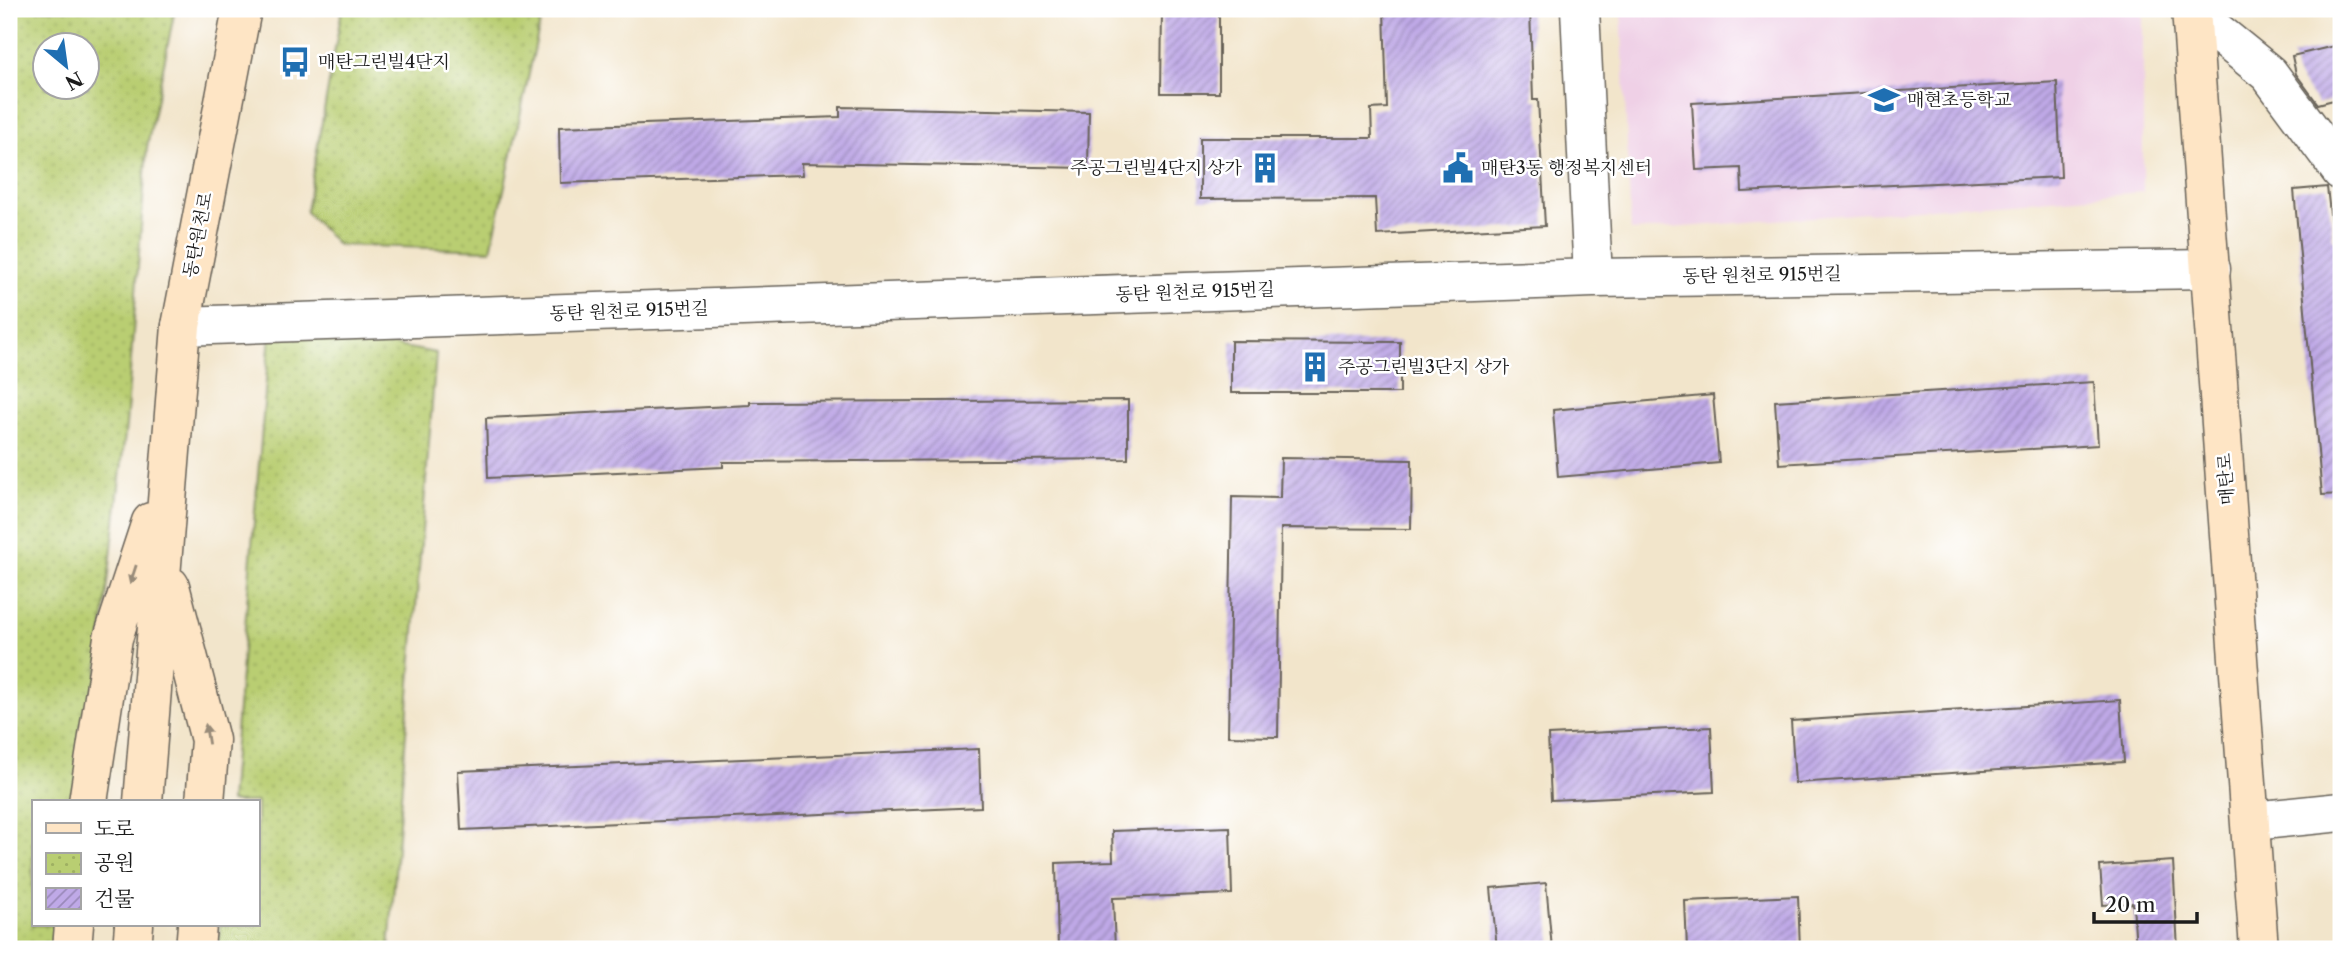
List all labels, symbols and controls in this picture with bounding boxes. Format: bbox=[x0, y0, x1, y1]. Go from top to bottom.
north arrow bbox=[32, 32, 102, 102]
bus stop icon: 매탄그린빌4단지 bbox=[278, 45, 312, 79]
place label: 매탄그린빌4단지 bbox=[318, 51, 450, 73]
text: N bbox=[61, 66, 87, 94]
school or university icon: 매현초등학교 bbox=[1867, 83, 1901, 117]
place label: 매현초등학교 bbox=[1907, 89, 2012, 111]
building icon: 주공그린빌4단지 상가 bbox=[1248, 151, 1282, 185]
public building icon: 매탄3동 행정복지센터 bbox=[1441, 151, 1475, 185]
place label: 주공그린빌4단지 상가 bbox=[1070, 157, 1243, 179]
place label: 매탄3동 행정복지센터 bbox=[1481, 157, 1652, 179]
street label: 동탄원천로 bbox=[179, 190, 217, 280]
street label: 동탄 원천로 915번길 bbox=[1682, 263, 1842, 287]
street label: 동탄 원천로 915번길 bbox=[1115, 278, 1275, 306]
street label: 동탄 원천로 915번길 bbox=[549, 297, 709, 325]
building icon: 주공그린빌3단지 상가 bbox=[1298, 350, 1332, 384]
place label: 주공그린빌3단지 상가 bbox=[1338, 356, 1510, 378]
street label: 매탄로 bbox=[2213, 452, 2239, 506]
one-way arrow bbox=[127, 564, 138, 585]
one-way arrow bbox=[201, 723, 212, 745]
legend bbox=[32, 800, 259, 926]
text: 도로 bbox=[94, 816, 135, 841]
text: 공원 bbox=[94, 850, 135, 875]
scale bar bbox=[2094, 881, 2198, 925]
text: 건물 bbox=[94, 886, 135, 911]
text: 20 m bbox=[2105, 892, 2156, 917]

